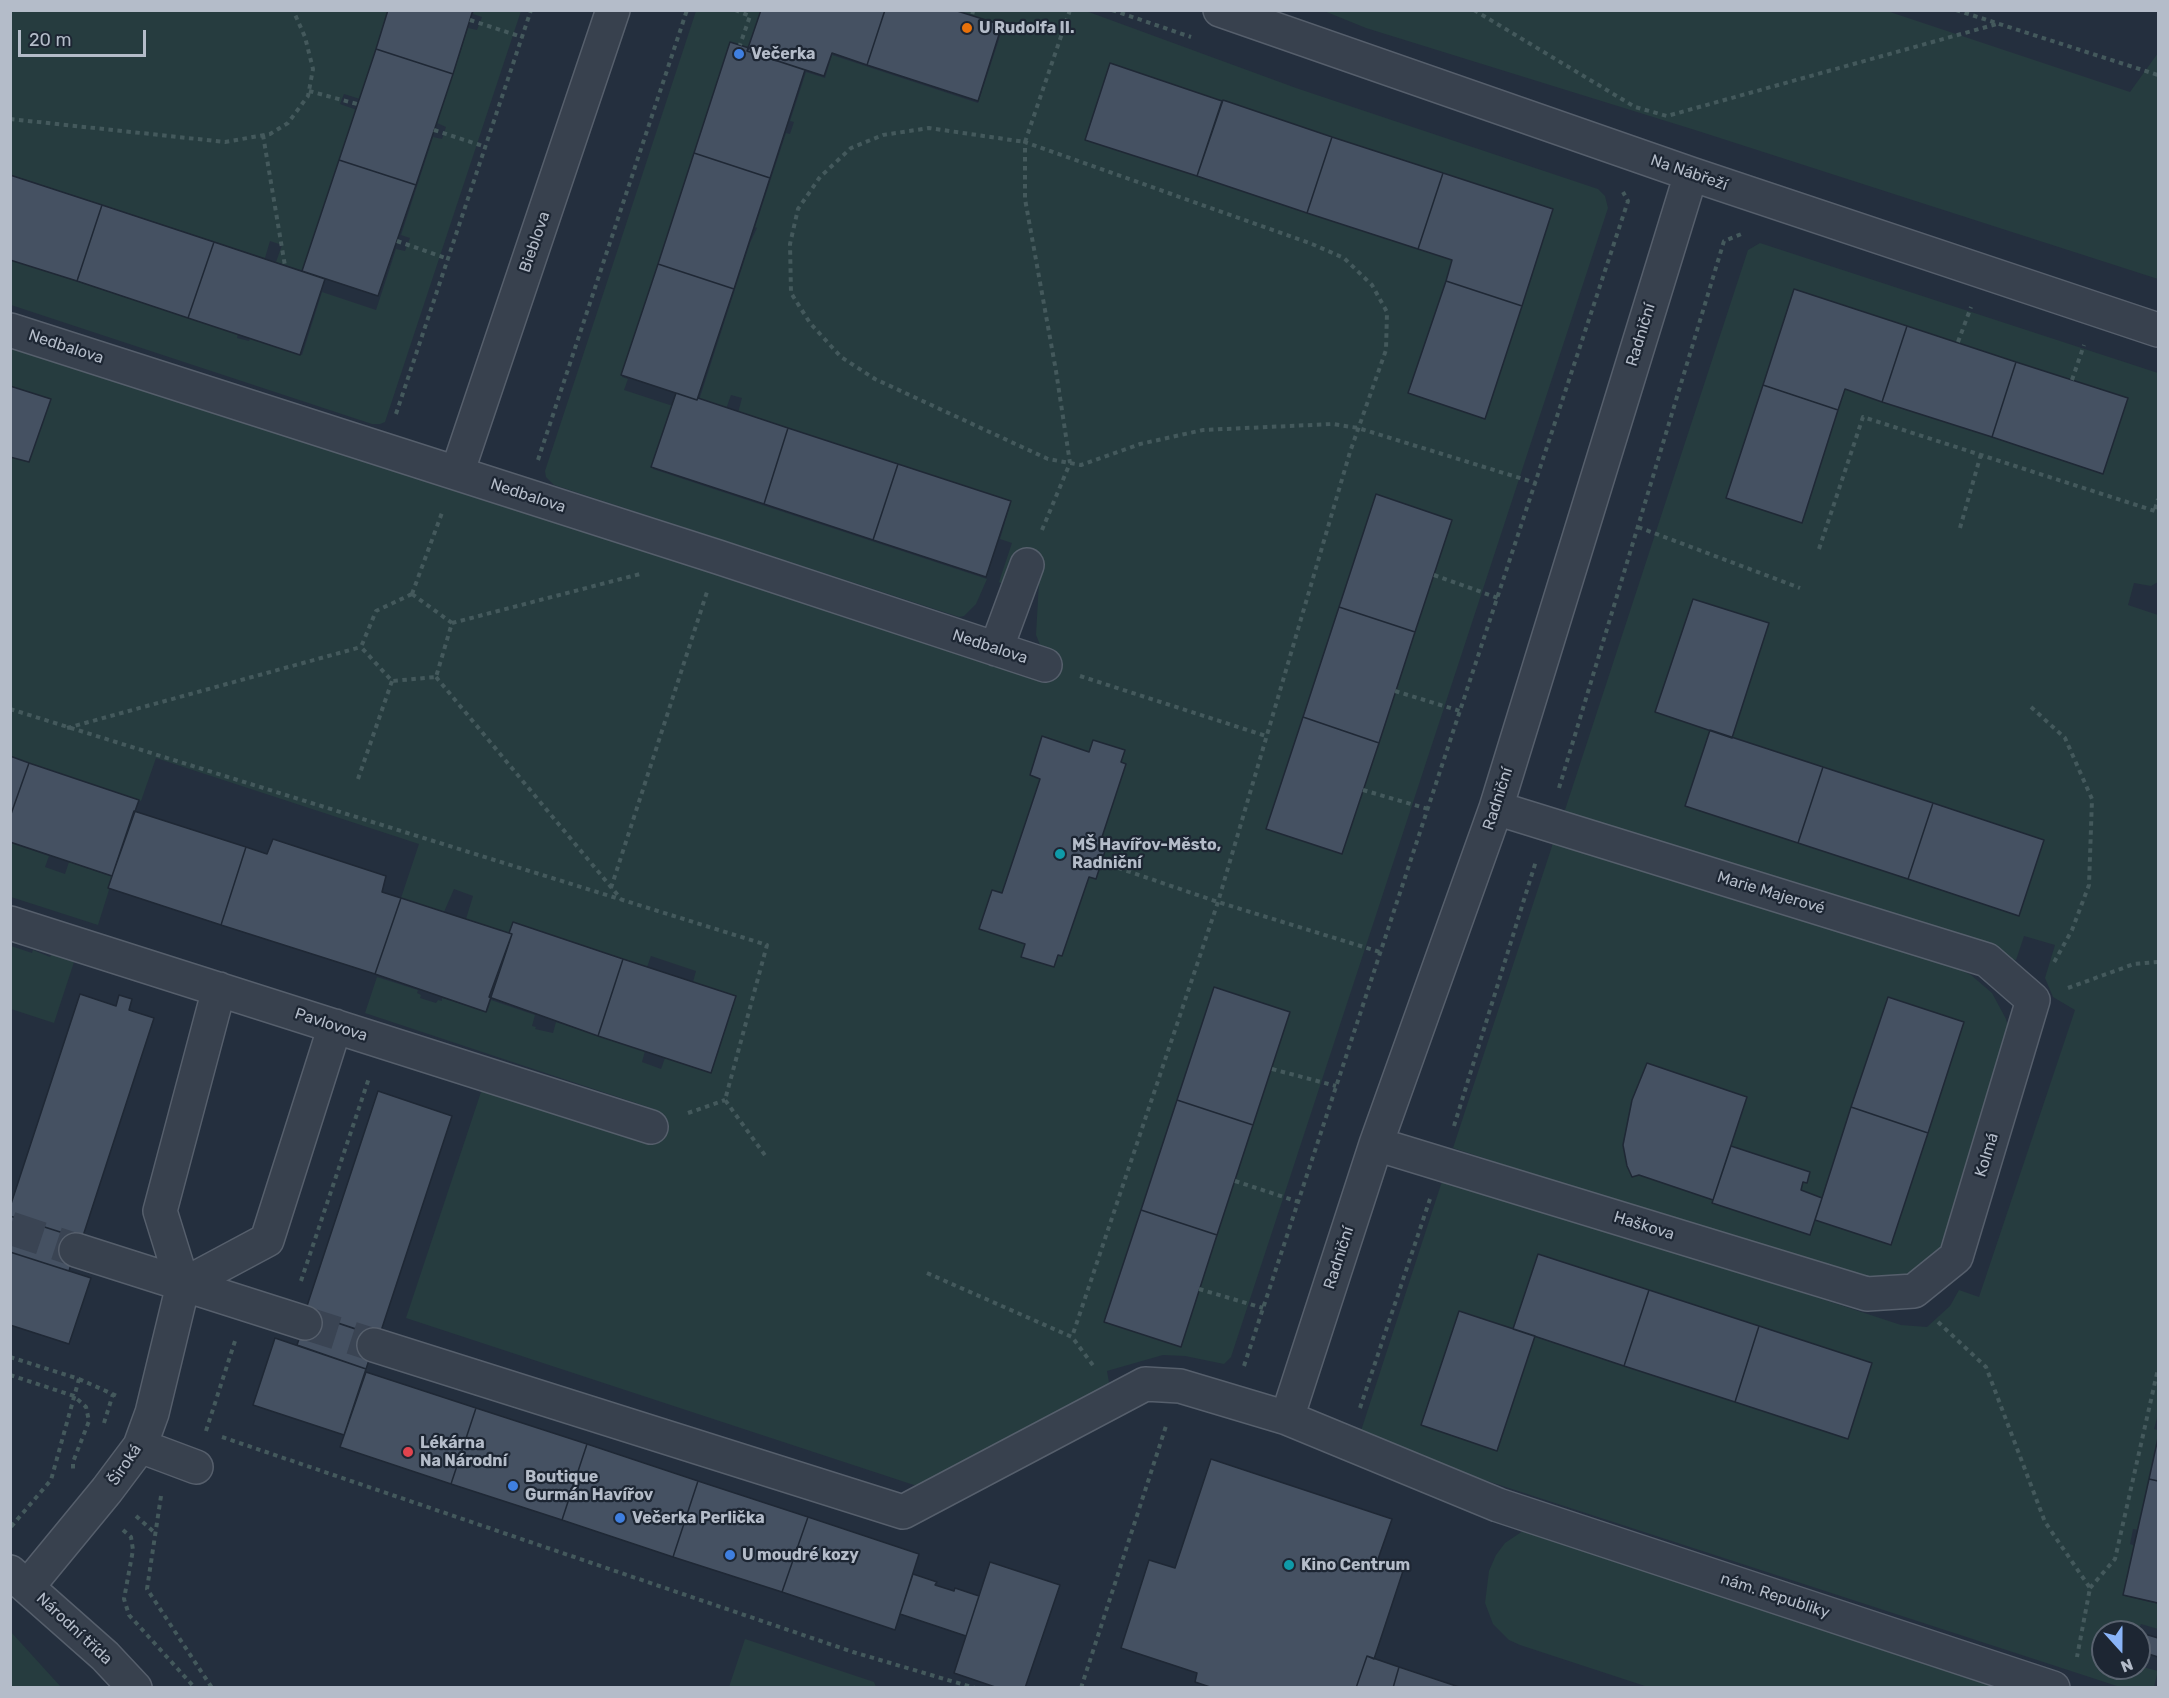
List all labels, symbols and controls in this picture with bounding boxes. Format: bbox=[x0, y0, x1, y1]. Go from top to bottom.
scale bar bbox=[21, 18, 148, 56]
place label: U Rudolfa II. bbox=[979, 18, 1074, 38]
marker: U Rudolfa II. bbox=[960, 21, 974, 35]
text: 20 m bbox=[29, 29, 71, 51]
place label: Večerka bbox=[751, 44, 816, 64]
marker: Večerka bbox=[732, 47, 746, 61]
street label: Na Nábřeží bbox=[1648, 151, 1730, 195]
street label: Bieblova bbox=[516, 209, 554, 275]
street label: Radniční bbox=[1622, 301, 1660, 369]
street label: Nedbalova bbox=[26, 326, 106, 368]
street label: Nedbalova bbox=[488, 475, 568, 517]
street label: Nedbalova bbox=[950, 626, 1030, 668]
street label: Radniční bbox=[1479, 765, 1517, 833]
place label: MŠ Havířov-Město, Radniční bbox=[1072, 835, 1221, 873]
marker: MŠ Havířov-Město, Radniční bbox=[1053, 847, 1067, 861]
street label: Marie Majerové bbox=[1715, 868, 1827, 918]
street label: Pavlovova bbox=[292, 1004, 370, 1046]
street label: Kolmá bbox=[1971, 1131, 2003, 1179]
street label: Haškova bbox=[1611, 1208, 1677, 1244]
street label: Radniční bbox=[1320, 1224, 1358, 1292]
place label: Lékárna Na Národní bbox=[420, 1433, 507, 1471]
street label: Široká bbox=[104, 1441, 146, 1489]
marker: Lékárna Na Národní bbox=[401, 1445, 415, 1459]
place label: Boutique Gurmán Havířov bbox=[525, 1467, 653, 1505]
marker: Boutique Gurmán Havířov bbox=[506, 1479, 520, 1493]
place label: Večerka Perlička bbox=[632, 1508, 765, 1528]
marker: Večerka Perlička bbox=[613, 1511, 627, 1525]
place label: U moudré kozy bbox=[742, 1545, 859, 1565]
marker: U moudré kozy bbox=[723, 1548, 737, 1562]
place label: Kino Centrum bbox=[1301, 1555, 1410, 1575]
marker: Kino Centrum bbox=[1282, 1558, 1296, 1572]
street label: nám. Republiky bbox=[1718, 1569, 1832, 1623]
street label: Národní třída bbox=[32, 1589, 116, 1669]
north arrow bbox=[2091, 1620, 2151, 1680]
text: N bbox=[2118, 1654, 2136, 1676]

